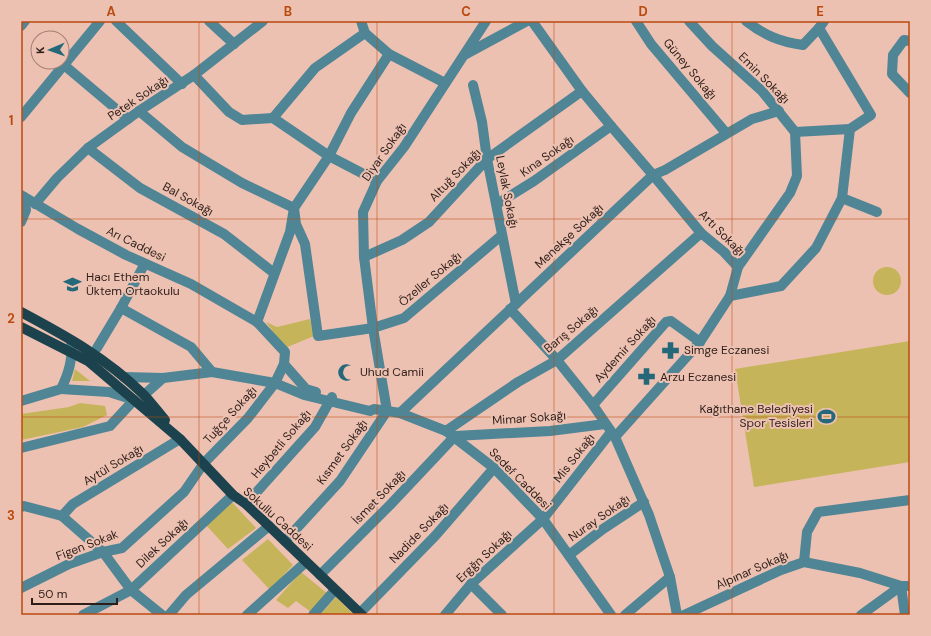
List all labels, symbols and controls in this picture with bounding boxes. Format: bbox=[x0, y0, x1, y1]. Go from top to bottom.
text: A bbox=[106, 3, 116, 20]
text: B bbox=[284, 3, 292, 20]
text: C bbox=[461, 3, 471, 20]
text: D bbox=[638, 3, 648, 20]
text: E bbox=[816, 3, 824, 20]
north arrow bbox=[30, 30, 70, 70]
street label: Güney Sokağı bbox=[660, 35, 720, 103]
text: K bbox=[33, 47, 47, 54]
street label: Emin Sokağı bbox=[735, 49, 793, 107]
street label: Petek Sokağı bbox=[105, 72, 171, 124]
text: 1 bbox=[9, 112, 13, 129]
street label: Diyar Sokağı bbox=[358, 120, 410, 184]
street label: Kına Sokağı bbox=[517, 132, 577, 180]
street label: Altuğ Sokağı bbox=[426, 145, 484, 205]
street label: Leylak Sokağı bbox=[492, 154, 522, 230]
street label: Bal Sokağı bbox=[160, 179, 216, 219]
street label: Menekşe Sokağı bbox=[531, 200, 607, 272]
street label: Artı Sokağı bbox=[695, 206, 749, 260]
street label: Arı Caddesi bbox=[104, 223, 168, 265]
street label: Özeller Sokağı bbox=[395, 248, 465, 310]
place label: Hacı Ethem Üktem Ortaokulu bbox=[86, 269, 180, 299]
school or university icon: Hacı Ethem Üktem Ortaokulu bbox=[63, 274, 83, 294]
street label: Barış Sokağı bbox=[541, 302, 601, 356]
text: 2 bbox=[7, 310, 15, 327]
street label: Aydemir Sokağı bbox=[591, 312, 659, 386]
pharmacy icon: Simge Eczanesi bbox=[661, 340, 681, 360]
place label: Simge Eczanesi bbox=[684, 342, 769, 358]
mosque icon: Uhud Camii bbox=[337, 362, 357, 382]
place label: Uhud Camii bbox=[360, 364, 424, 380]
pharmacy icon: Arzu Eczanesi bbox=[637, 367, 657, 387]
place label: Arzu Eczanesi bbox=[660, 369, 736, 385]
street label: Tuğçe Sokağı bbox=[200, 383, 260, 447]
place label: Kağıthane Belediyesi Spor Tesisleri bbox=[700, 401, 813, 431]
street label: Heybetli Sokağı bbox=[248, 406, 314, 482]
sports icon: Kağıthane Belediyesi Spor Tesisleri bbox=[816, 406, 836, 426]
street label: Mimar Sokağı bbox=[492, 407, 566, 429]
street label: Kısmet Sokağı bbox=[313, 416, 371, 488]
street label: Mis Sokağı bbox=[550, 430, 598, 486]
street label: Aytül Sokağı bbox=[80, 441, 146, 489]
street label: Sedef Caddesi bbox=[486, 445, 554, 513]
street label: İsmet Sokağı bbox=[349, 466, 409, 528]
street label: Sokullu Caddesi bbox=[240, 484, 316, 555]
street label: Nuray Sokağı bbox=[565, 491, 633, 545]
street label: Nadide Sokağı bbox=[386, 499, 452, 567]
text: 3 bbox=[7, 507, 15, 524]
street label: Dilek Sokağı bbox=[132, 515, 192, 571]
street label: Figen Sokak bbox=[54, 526, 120, 564]
street label: Ergğn Sokağı bbox=[453, 526, 515, 586]
street label: Alpınar Sokağı bbox=[713, 547, 791, 593]
scale bar bbox=[32, 580, 117, 606]
text: 50 m bbox=[38, 586, 67, 602]

